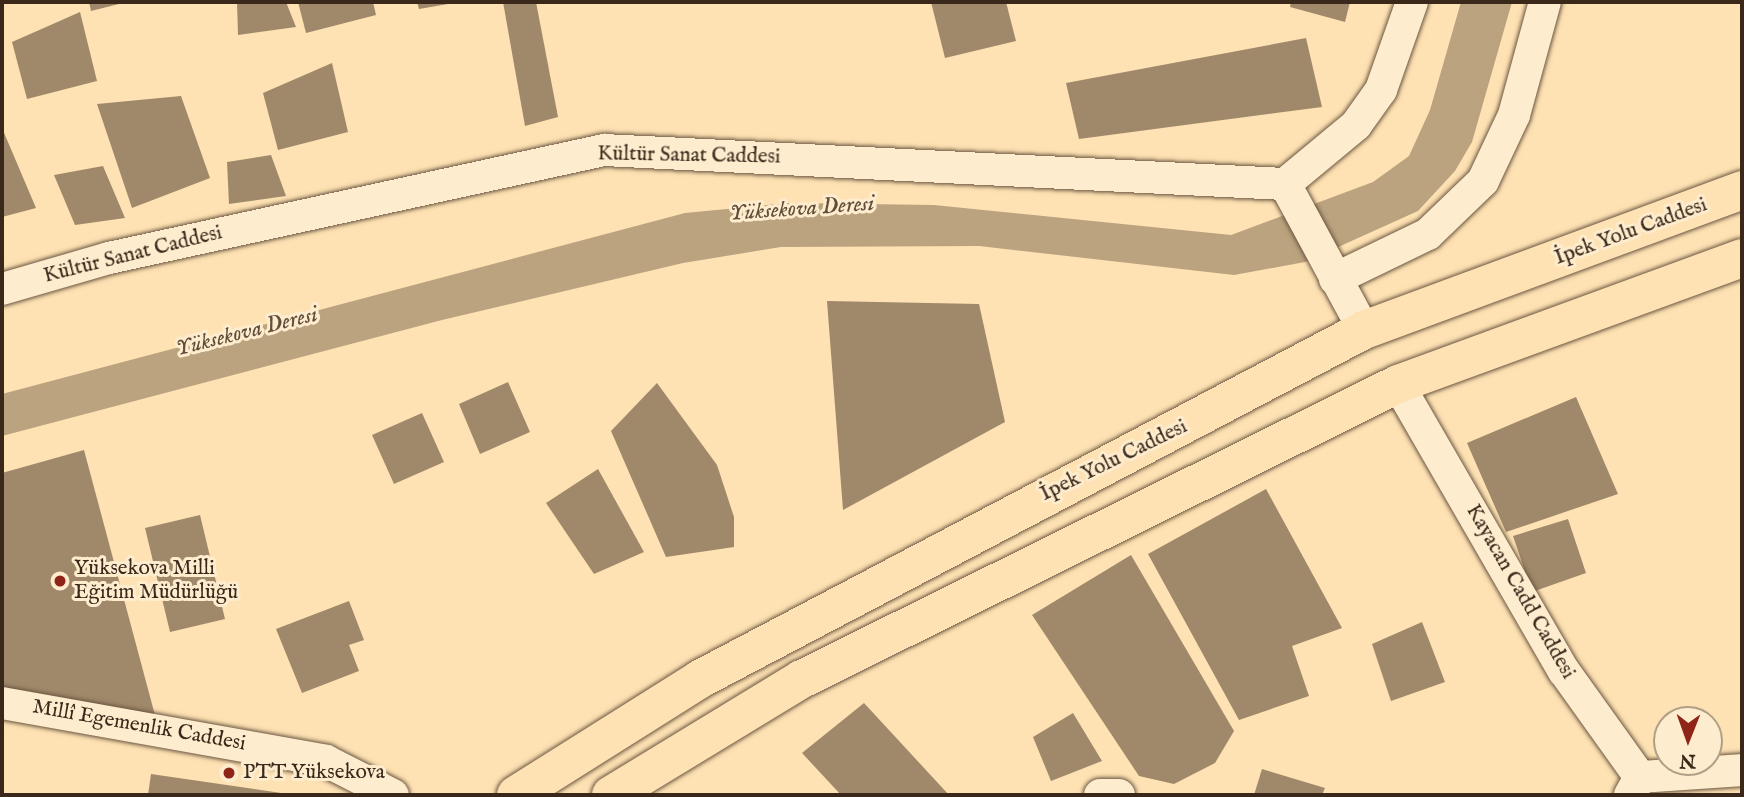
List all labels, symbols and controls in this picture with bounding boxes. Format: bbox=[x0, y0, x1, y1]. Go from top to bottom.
street label: Kültür Sanat Caddesi bbox=[597, 142, 781, 170]
water label: Yüksekova Deresi bbox=[729, 190, 875, 228]
street label: İpek Yolu Caddesi bbox=[1551, 193, 1711, 271]
street label: Kültür Sanat Caddesi bbox=[41, 221, 225, 289]
water label: Yüksekova Deresi bbox=[173, 301, 321, 363]
street label: İpek Yolu Caddesi bbox=[1036, 415, 1192, 507]
street label: Kayacan Cadd Caddesi bbox=[1460, 500, 1580, 684]
place label: Yüksekova Milli Eğitim Müdürlüğü bbox=[74, 556, 238, 606]
marker: Yüksekova Milli Eğitim Müdürlüğü bbox=[52, 573, 68, 589]
street label: Millî Egemenlik Caddesi bbox=[30, 695, 248, 757]
north arrow bbox=[1653, 706, 1723, 776]
text: N bbox=[1679, 748, 1696, 772]
place label: PTT Yüksekova bbox=[243, 760, 385, 786]
marker: PTT Yüksekova bbox=[221, 765, 237, 781]

